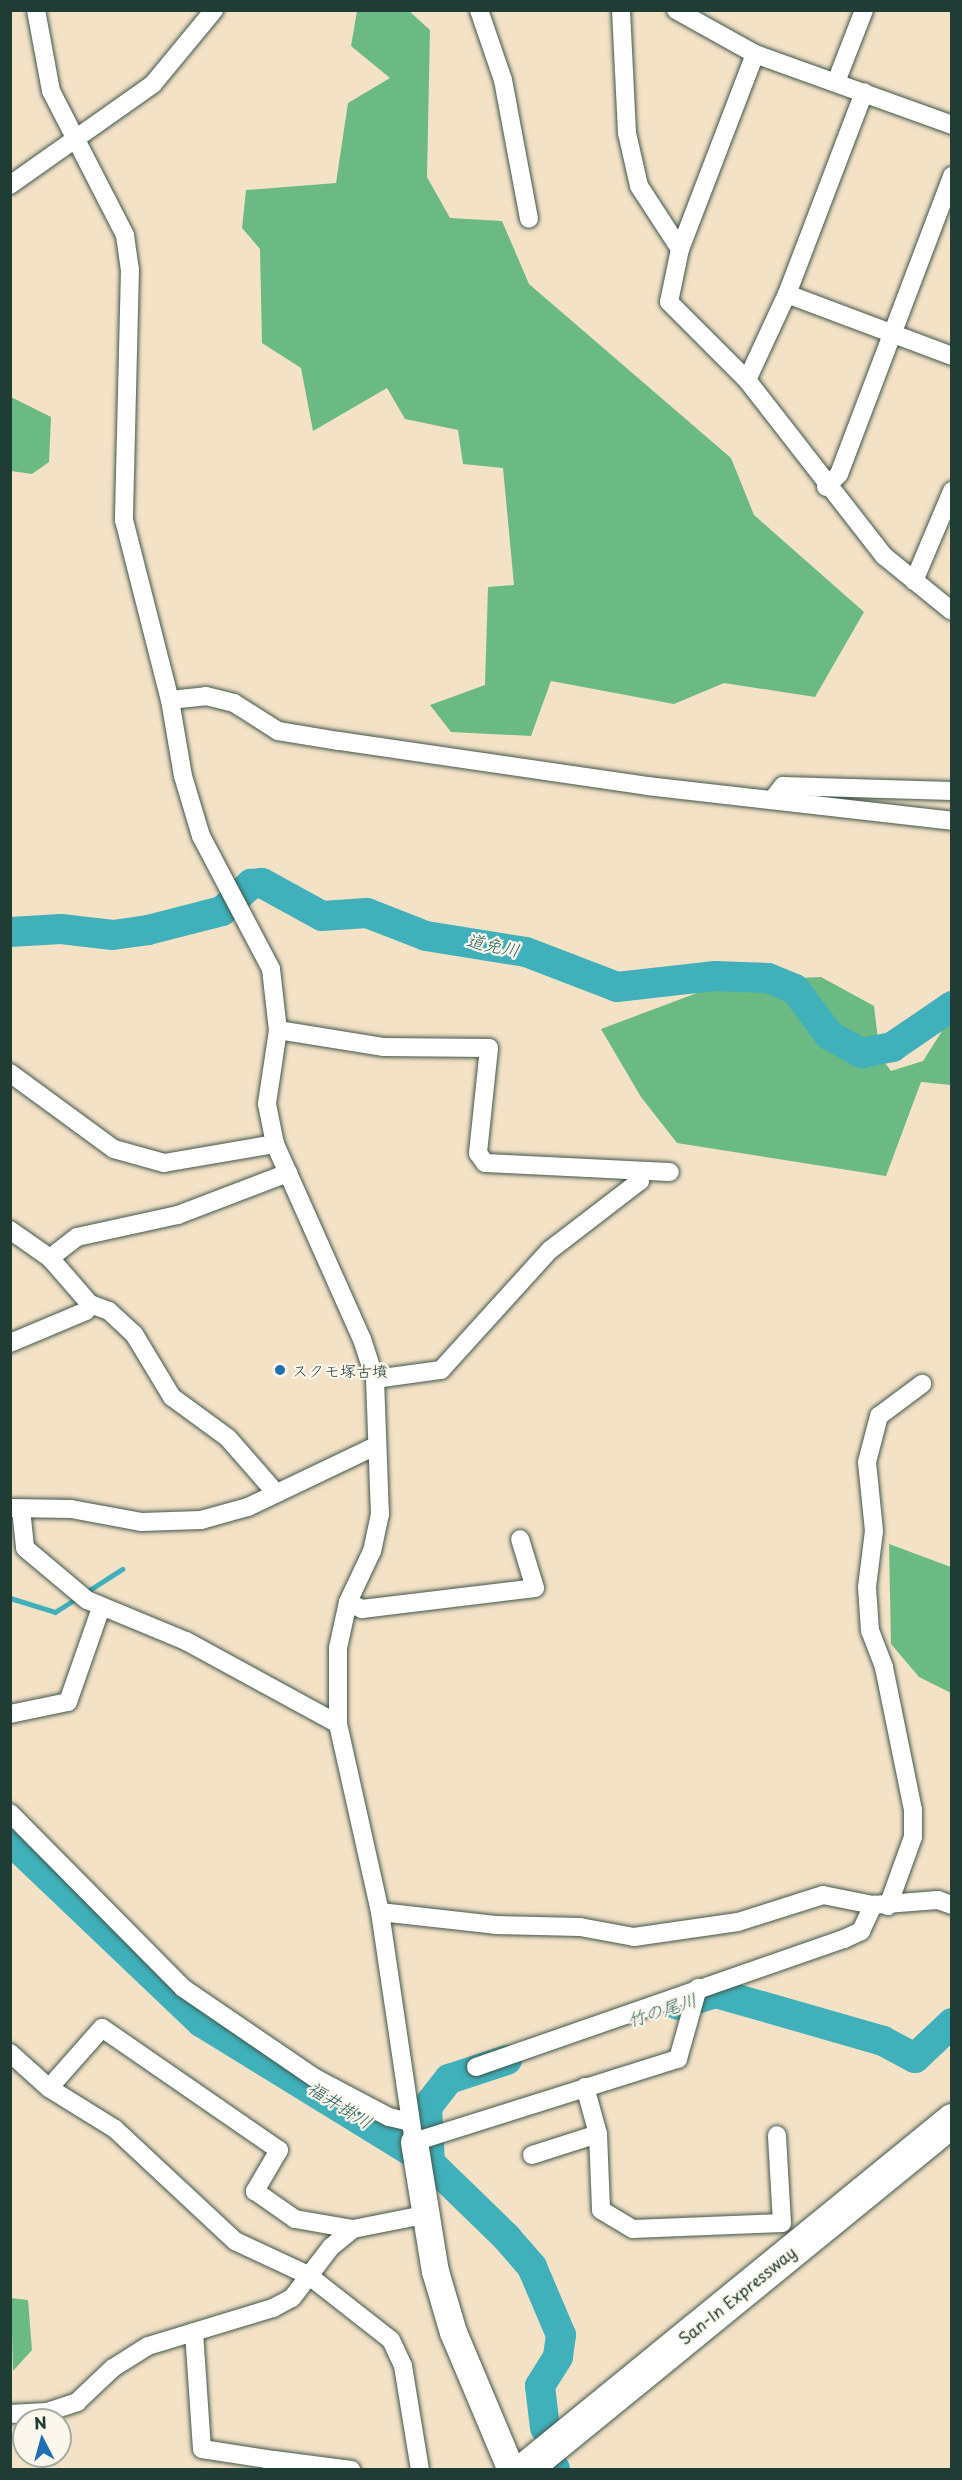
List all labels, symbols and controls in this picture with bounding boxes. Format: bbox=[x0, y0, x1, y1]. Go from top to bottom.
water label: 道免川 bbox=[464, 929, 522, 961]
place label: スクモ塚古墳 bbox=[292, 1360, 388, 1380]
marker: スクモ塚古墳 bbox=[273, 1363, 287, 1377]
water label: 竹の尾川 bbox=[624, 1989, 700, 2031]
water label: 福井掛川 bbox=[304, 2077, 376, 2133]
street label: San-In Expressway bbox=[674, 2241, 800, 2349]
north arrow bbox=[12, 2408, 72, 2468]
text: N bbox=[33, 2409, 48, 2435]

